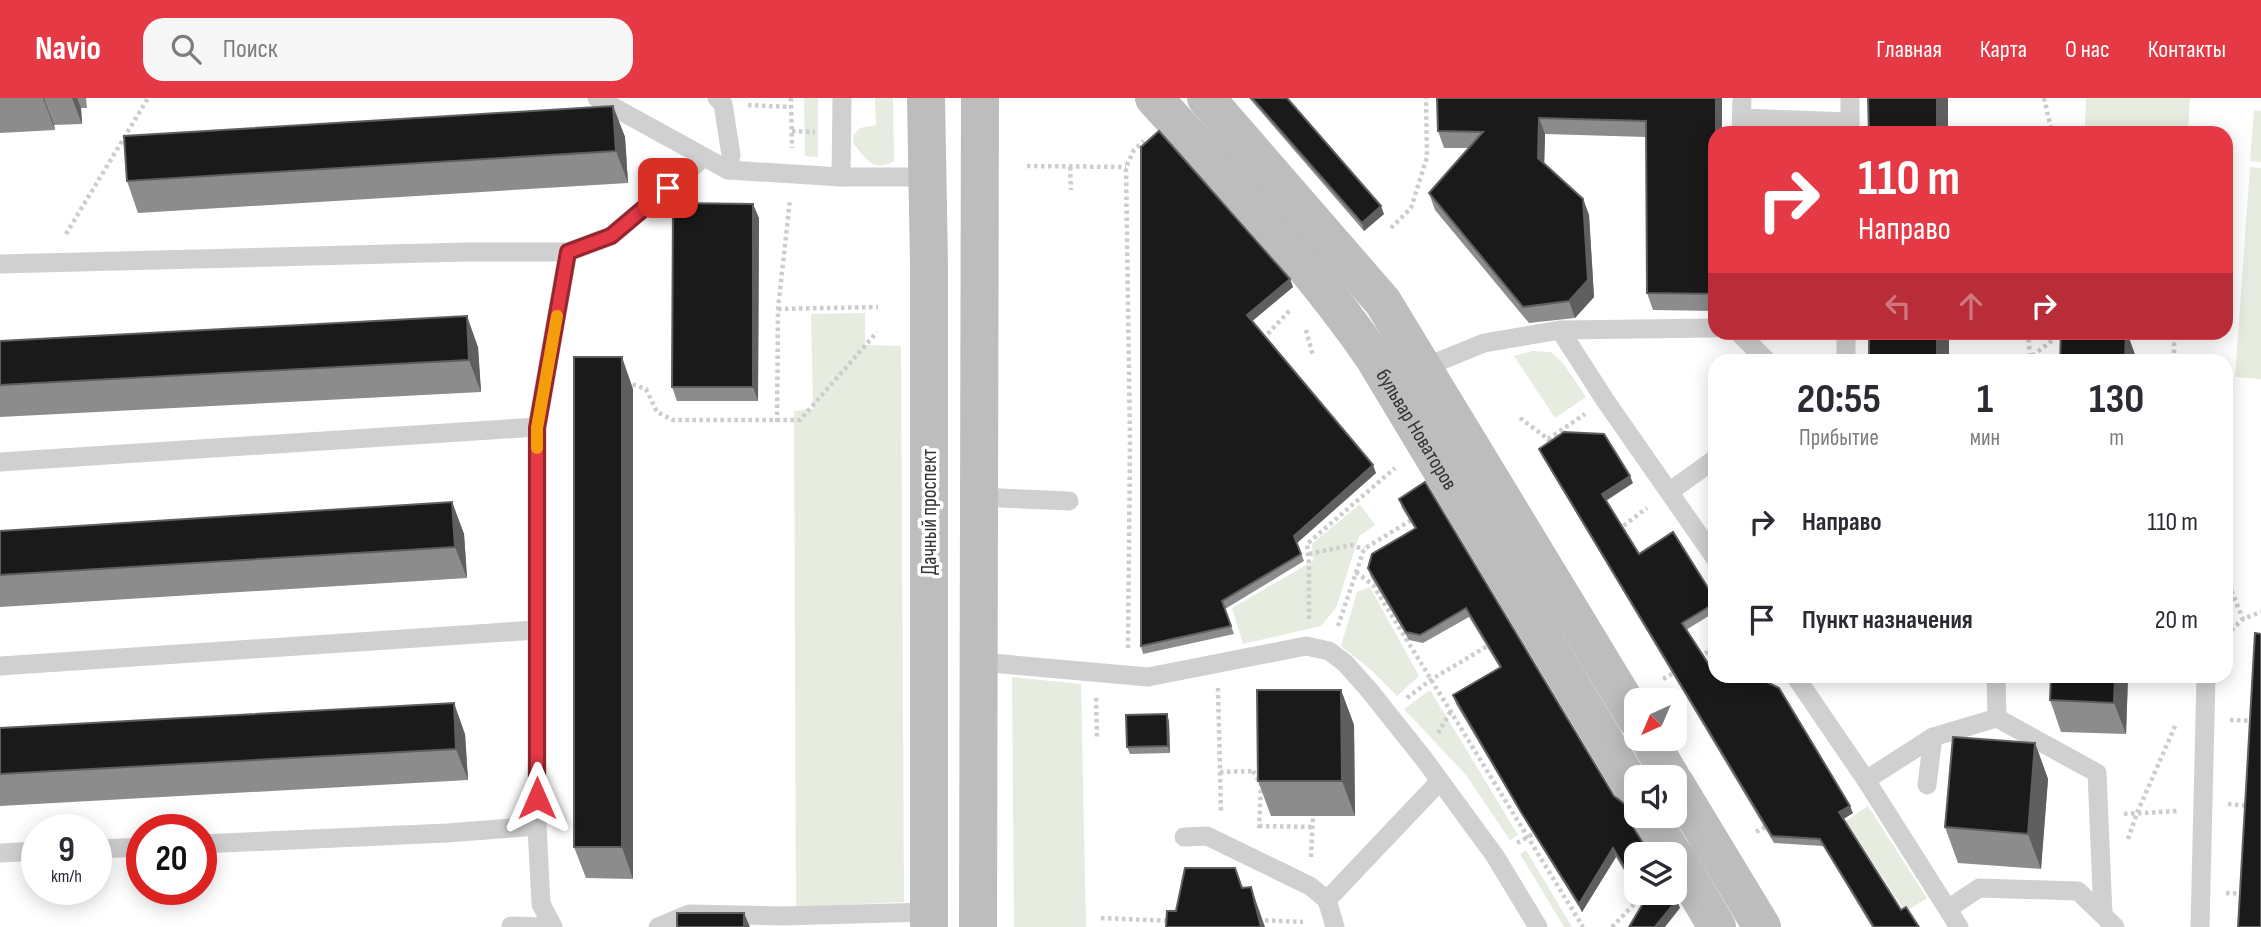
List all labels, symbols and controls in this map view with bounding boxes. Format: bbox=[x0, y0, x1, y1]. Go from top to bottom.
search box bbox=[143, 18, 633, 81]
text: Navio bbox=[35, 29, 101, 69]
icon: search bbox=[167, 30, 205, 68]
text: Поиск bbox=[223, 34, 278, 65]
text: Главная bbox=[1876, 35, 1942, 64]
text: Карта bbox=[1980, 35, 2027, 64]
text: О нас bbox=[2065, 35, 2110, 64]
text: Контакты bbox=[2148, 35, 2226, 64]
text: 110 m bbox=[1858, 150, 1960, 209]
icon: right bbox=[1743, 154, 1834, 245]
pin bbox=[638, 158, 698, 218]
icon: arrive bbox=[649, 169, 687, 207]
text: Направо bbox=[1858, 210, 1951, 249]
icon: left bbox=[1879, 287, 1917, 325]
icon: ahead bbox=[1952, 287, 1990, 325]
icon: right bbox=[2025, 287, 2063, 325]
street label: бульвар Новаторов bbox=[1371, 364, 1463, 494]
text: 20:55 bbox=[1797, 374, 1881, 425]
text: 1 bbox=[1977, 374, 1993, 425]
text: 130 bbox=[2089, 374, 2144, 425]
text: Прибытие bbox=[1799, 424, 1879, 452]
text: мин bbox=[1970, 424, 2000, 452]
text: m bbox=[2109, 424, 2124, 452]
street label: Дачный проспект bbox=[917, 449, 942, 575]
icon: right bbox=[1743, 503, 1781, 541]
text: Направо bbox=[1802, 507, 1881, 538]
text: 110 m bbox=[2147, 507, 2198, 538]
icon: arrive bbox=[1743, 601, 1781, 639]
text: Пункт назначения bbox=[1802, 605, 1973, 636]
text: 20 m bbox=[2155, 605, 2198, 636]
north arrow bbox=[1624, 688, 1687, 751]
map controls bbox=[1624, 688, 1687, 905]
position arrow bbox=[500, 761, 574, 835]
button: sound bbox=[1624, 765, 1687, 828]
speed limit sign: 20 bbox=[126, 814, 217, 905]
text: 9 bbox=[58, 829, 75, 872]
button: layers bbox=[1624, 842, 1687, 905]
text: km/h bbox=[51, 866, 82, 887]

